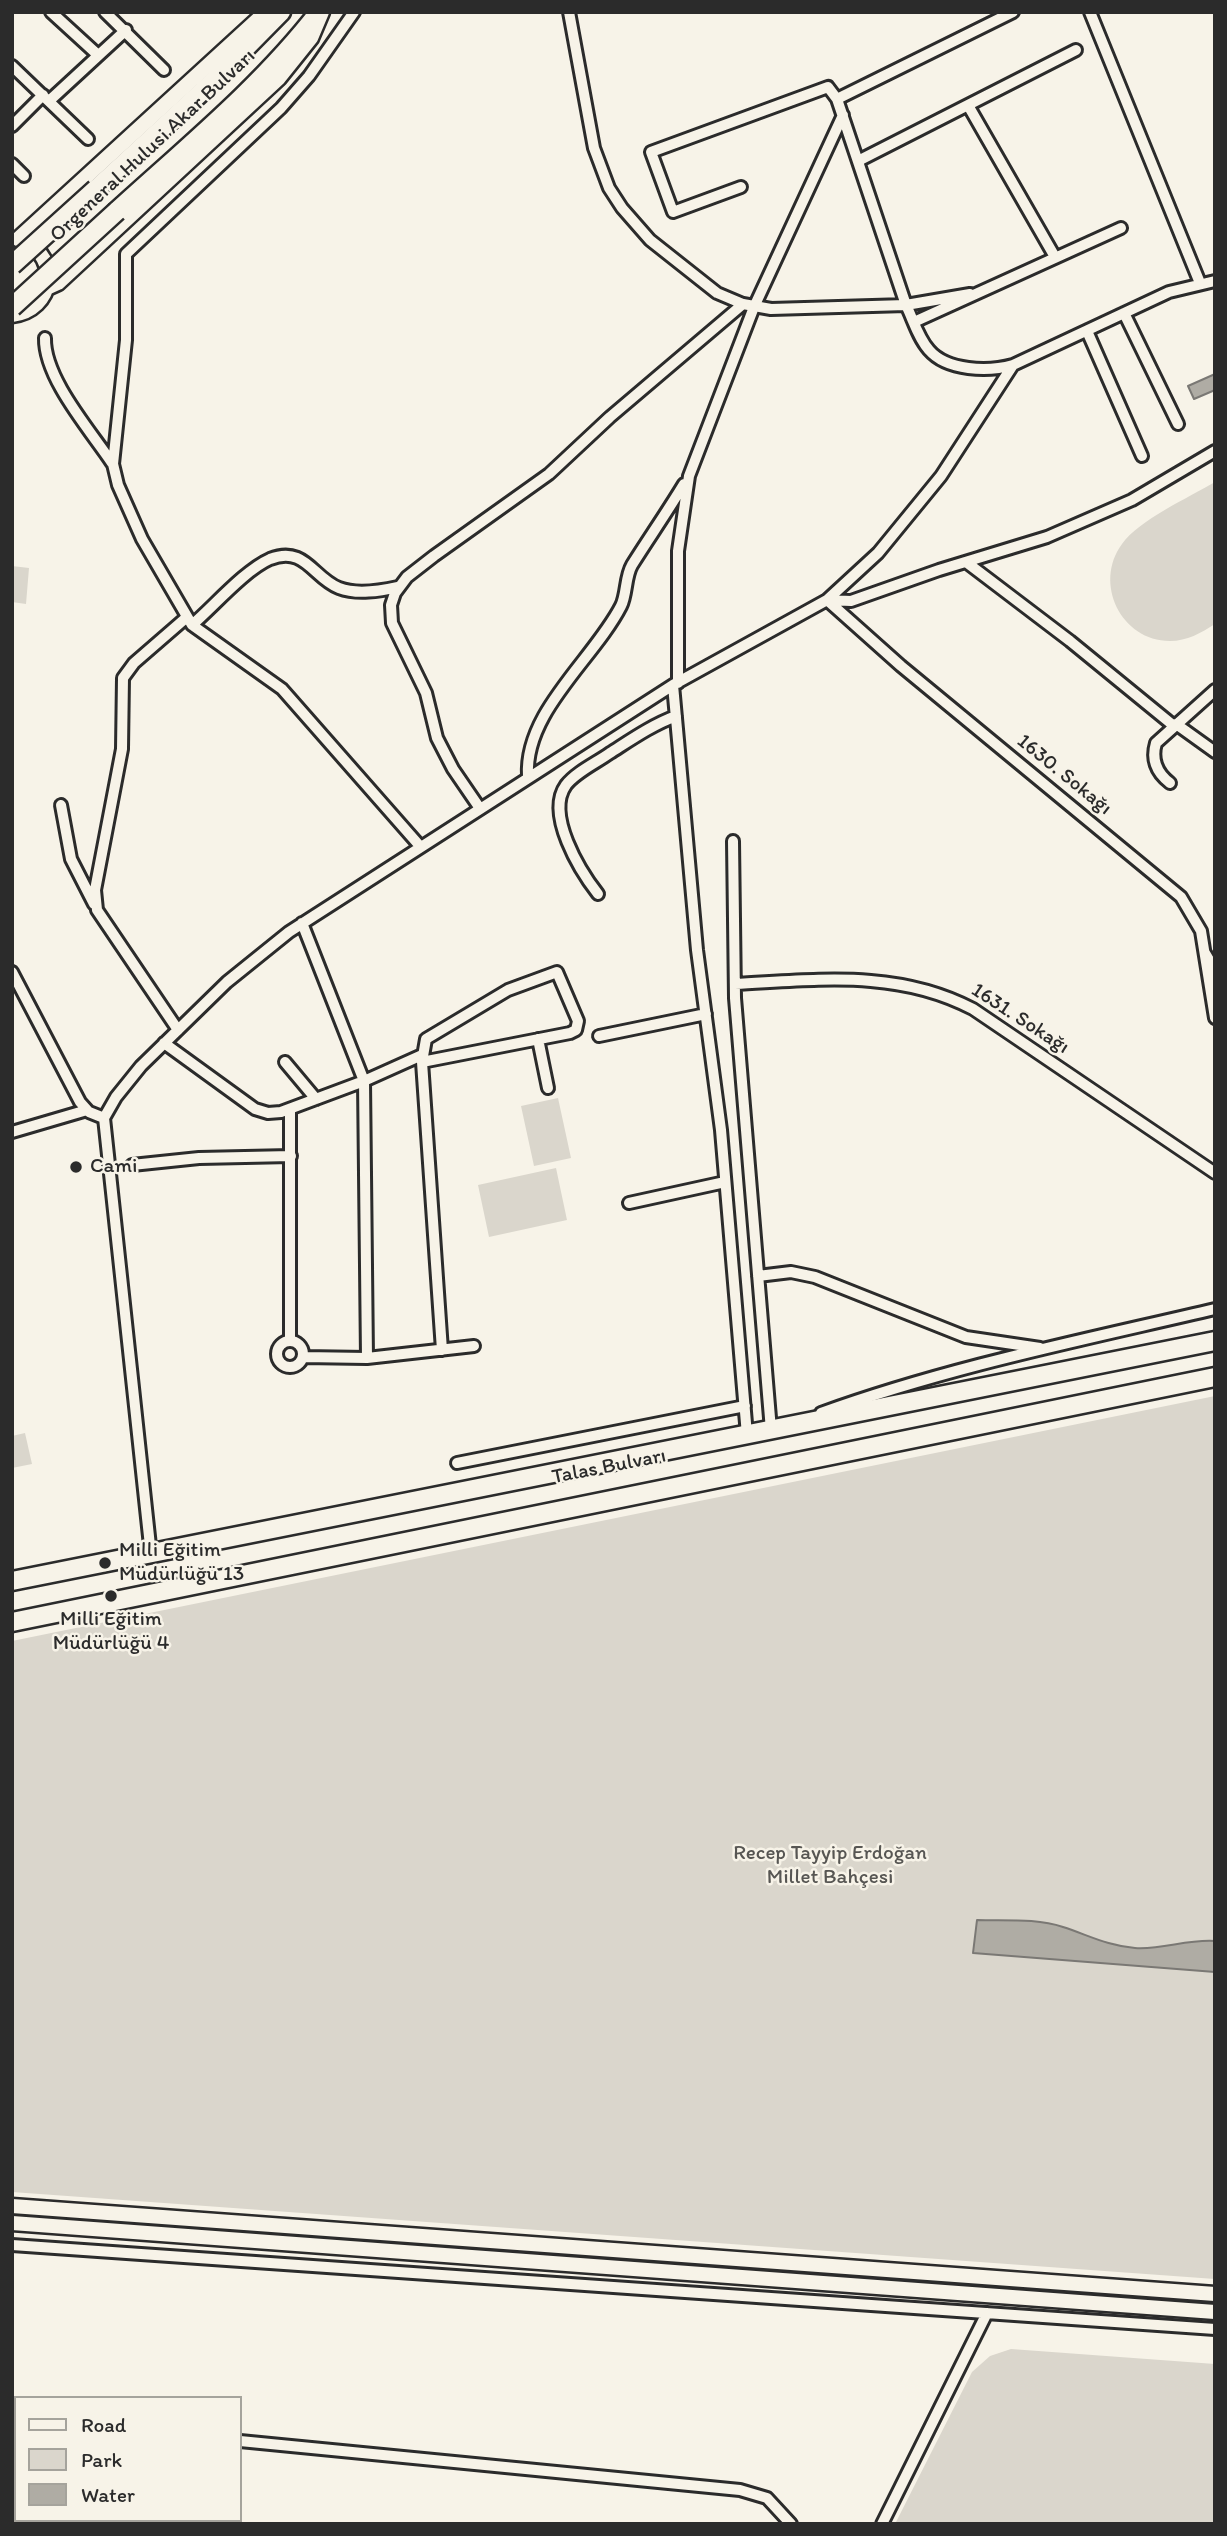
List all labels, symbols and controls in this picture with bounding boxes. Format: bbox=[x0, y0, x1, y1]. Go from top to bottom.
street label: Orgeneral Hulusi Akar Bulvarı bbox=[45, 44, 261, 248]
street label: 1630. Sokağı bbox=[1011, 729, 1117, 821]
street label: 1631. Sokağı bbox=[966, 978, 1074, 1060]
place label: Cami bbox=[90, 1154, 137, 1180]
marker: Cami bbox=[68, 1159, 84, 1175]
street label: Talas Bulvarı bbox=[550, 1444, 668, 1490]
place label: Milli Eğitim Müdürlüğü 13 bbox=[119, 1538, 244, 1588]
marker: Milli Eğitim Müdürlüğü 13 bbox=[97, 1555, 113, 1571]
marker: Milli Eğitim Müdürlüğü 4 bbox=[103, 1588, 119, 1604]
place label: Milli Eğitim Müdürlüğü 4 bbox=[53, 1607, 169, 1657]
park label: Recep Tayyip Erdoğan Millet Bahçesi bbox=[733, 1841, 927, 1891]
legend bbox=[14, 2396, 242, 2522]
text: Road bbox=[81, 2412, 126, 2437]
text: Park bbox=[81, 2447, 122, 2472]
text: Water bbox=[81, 2482, 135, 2507]

